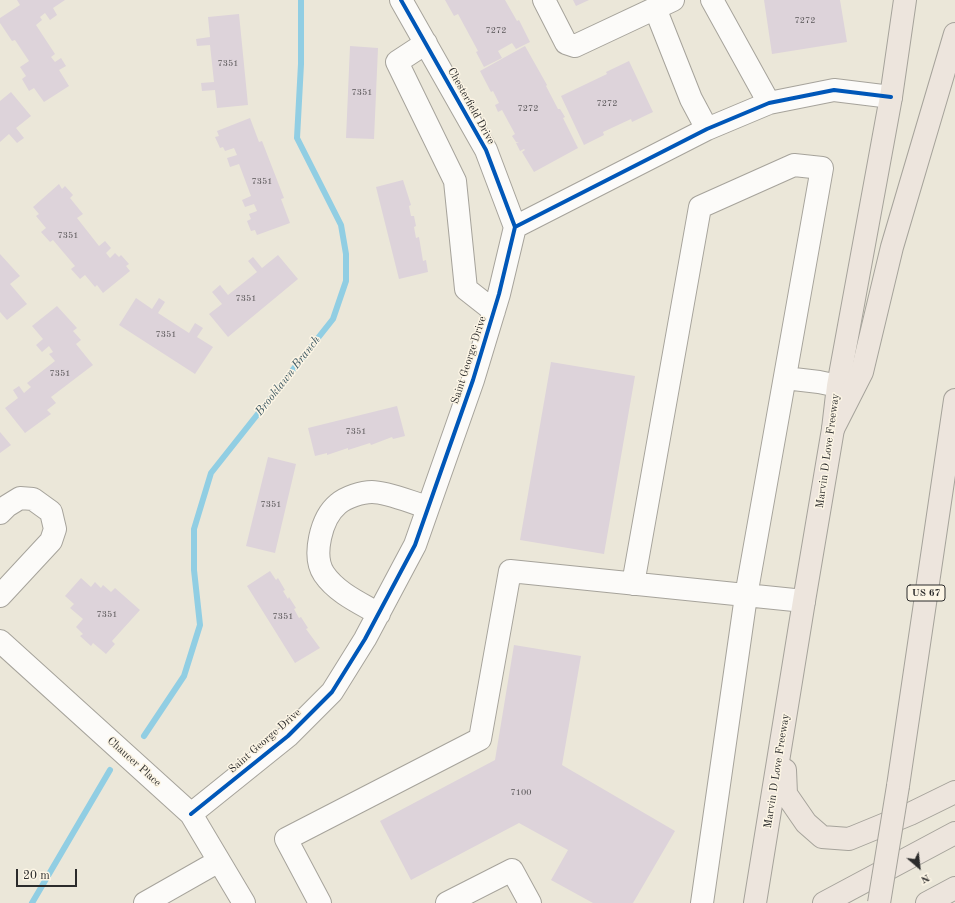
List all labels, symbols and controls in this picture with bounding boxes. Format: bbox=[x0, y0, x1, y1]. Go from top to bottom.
house number: 7272 bbox=[795, 16, 815, 26]
house number: 7272 bbox=[486, 26, 506, 36]
house number: 7351 bbox=[218, 59, 238, 69]
street label: Chesterfield Drive bbox=[444, 65, 498, 147]
house number: 7351 bbox=[352, 88, 372, 98]
house number: 7272 bbox=[597, 99, 617, 109]
house number: 7272 bbox=[518, 104, 538, 114]
house number: 7351 bbox=[252, 177, 272, 187]
house number: 7351 bbox=[58, 231, 78, 241]
house number: 7351 bbox=[236, 294, 256, 304]
street label: Saint George Drive bbox=[449, 314, 489, 406]
house number: 7351 bbox=[156, 330, 176, 340]
water label: Brooklawn Branch bbox=[252, 333, 324, 419]
house number: 7351 bbox=[50, 369, 70, 379]
street label: Marvin D Love Freeway bbox=[813, 393, 843, 509]
house number: 7351 bbox=[346, 427, 366, 437]
house number: 7351 bbox=[261, 500, 281, 510]
road number: US 67 bbox=[907, 585, 945, 601]
house number: 7351 bbox=[97, 610, 117, 620]
house number: 7351 bbox=[273, 612, 293, 622]
street label: Saint George Drive bbox=[226, 706, 304, 776]
street label: Marvin D Love Freeway bbox=[761, 713, 793, 829]
street label: Chaucer Place bbox=[104, 734, 164, 790]
house number: 7100 bbox=[511, 788, 531, 798]
north arrow bbox=[899, 847, 939, 887]
scale bar bbox=[18, 861, 79, 887]
text: 20 m bbox=[23, 870, 50, 882]
text: N bbox=[919, 871, 931, 885]

